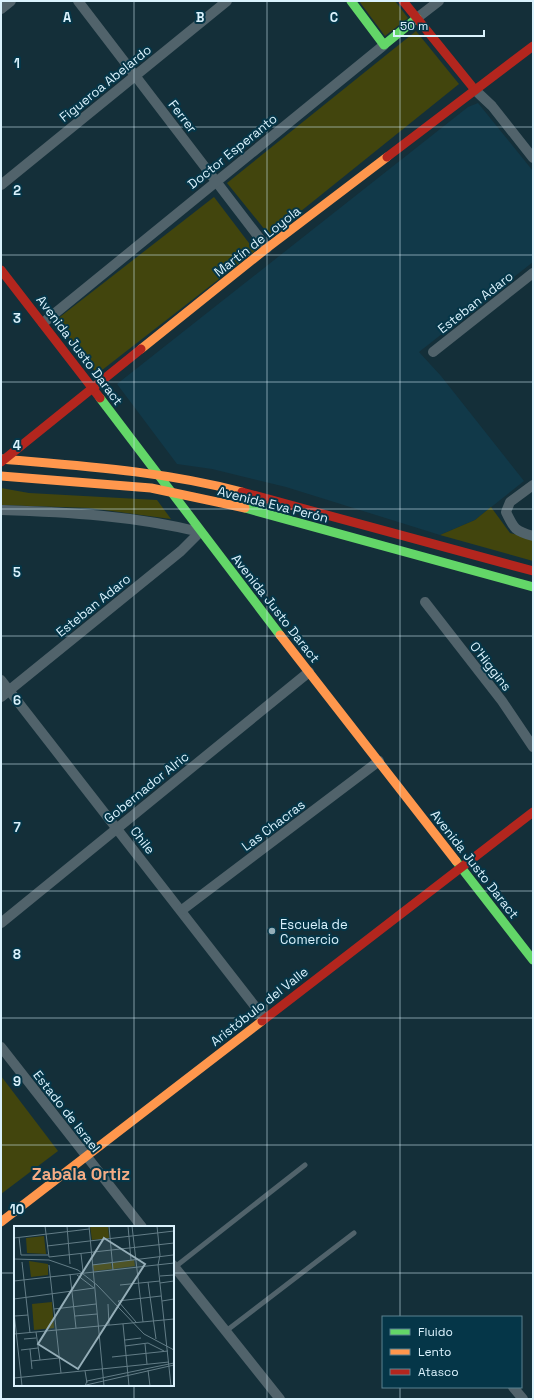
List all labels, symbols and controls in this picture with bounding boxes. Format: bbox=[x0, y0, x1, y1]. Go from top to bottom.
text: A bbox=[63, 9, 72, 26]
text: B bbox=[196, 9, 205, 26]
text: C bbox=[330, 9, 338, 26]
scale bar bbox=[394, 12, 484, 38]
text: 50 m bbox=[400, 18, 428, 34]
street label: Figueroa Abelardo bbox=[56, 41, 155, 126]
text: 1 bbox=[14, 55, 20, 72]
street label: Ferrer bbox=[165, 97, 201, 136]
street label: Doctor Esperanto bbox=[184, 110, 280, 193]
text: 2 bbox=[13, 182, 21, 199]
street label: Martín de Loyola bbox=[211, 202, 304, 280]
street label: Esteban Adaro bbox=[434, 268, 516, 337]
street label: Avenida Justo Daract bbox=[33, 292, 127, 409]
text: 3 bbox=[13, 310, 21, 327]
text: 4 bbox=[13, 437, 21, 454]
street label: Avenida Eva Perón bbox=[216, 482, 330, 526]
street label: Avenida Justo Daract bbox=[228, 550, 323, 666]
text: 5 bbox=[13, 564, 21, 581]
street label: Esteban Adaro bbox=[53, 570, 134, 641]
street label: O'Higgins bbox=[466, 638, 515, 695]
text: 6 bbox=[13, 692, 21, 709]
street label: Gobernador Alric bbox=[100, 748, 192, 827]
street label: Las Chacras bbox=[238, 796, 309, 855]
street label: Avenida Justo Daract bbox=[427, 806, 522, 922]
text: 7 bbox=[13, 819, 21, 836]
street label: Chile bbox=[127, 823, 159, 858]
place label: Escuela de Comercio bbox=[280, 916, 348, 948]
marker: Escuela de Comercio bbox=[267, 926, 277, 936]
text: 8 bbox=[13, 946, 21, 963]
street label: Aristóbulo del Valle bbox=[207, 963, 312, 1050]
street label: Estado de Israel bbox=[29, 1067, 104, 1156]
text: 9 bbox=[13, 1073, 21, 1090]
district label: Zabala Ortiz bbox=[32, 1163, 130, 1185]
text: 10 bbox=[10, 1201, 24, 1218]
inset map bbox=[14, 1226, 174, 1386]
legend bbox=[382, 1316, 522, 1388]
text: Fluido bbox=[418, 1324, 453, 1340]
text: Lento bbox=[418, 1344, 452, 1360]
text: Atasco bbox=[418, 1364, 459, 1380]

